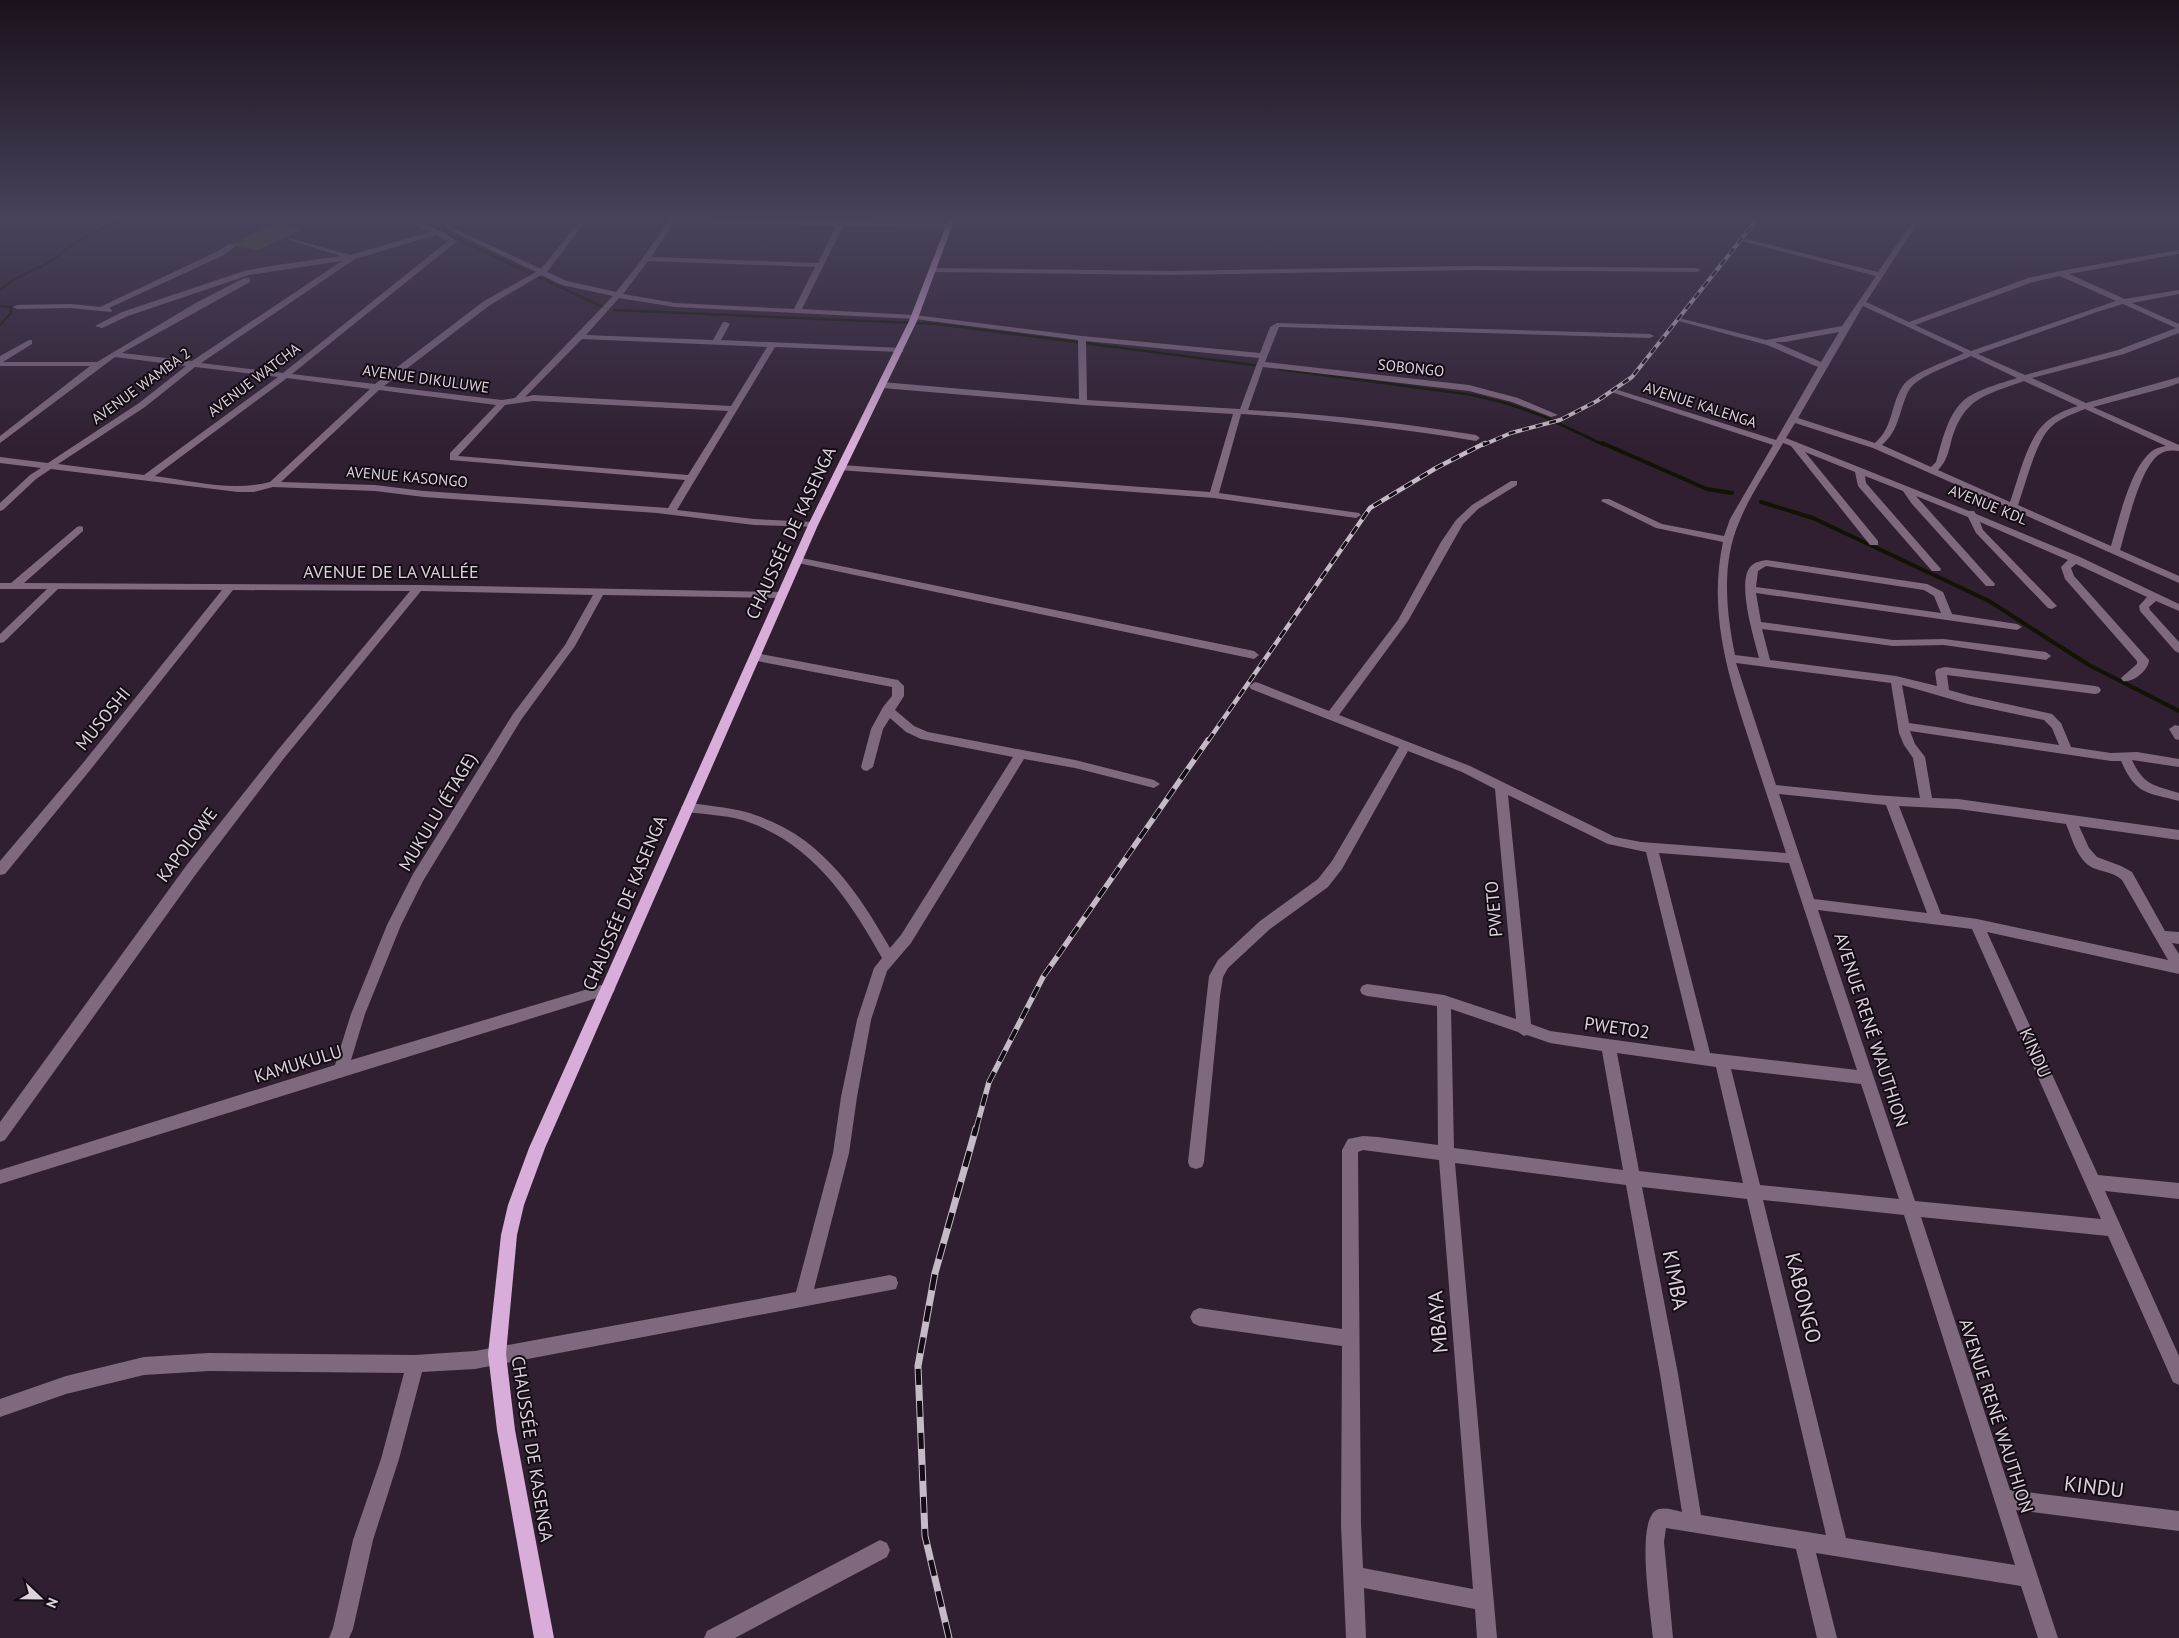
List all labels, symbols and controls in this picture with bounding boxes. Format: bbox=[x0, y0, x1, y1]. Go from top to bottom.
street label: AVENUE WATCHA bbox=[204, 338, 304, 421]
street label: AVENUE WAMBA 2 bbox=[87, 343, 194, 428]
street label: SOBONGO bbox=[1377, 355, 1445, 380]
street label: AVENUE DIKULUWE bbox=[362, 360, 491, 397]
street label: AVENUE KALENGA bbox=[1641, 377, 1759, 432]
street label: CHAUSSÉE DE KASENGA bbox=[740, 442, 841, 623]
street label: AVENUE KASONGO bbox=[346, 462, 469, 491]
street label: AVENUE KDL bbox=[1946, 480, 2031, 529]
street label: AVENUE DE LA VALLÉE bbox=[303, 560, 479, 583]
street label: MUSOSHI bbox=[70, 682, 135, 755]
street label: MUKULU (ÉTAGE) bbox=[393, 748, 482, 875]
street label: KAPOLOWE bbox=[151, 803, 222, 887]
street label: CHAUSSÉE DE KASENGA bbox=[577, 811, 672, 994]
street label: PWETO bbox=[1480, 880, 1507, 938]
street label: AVENUE RENÉ WAUTHION bbox=[1829, 930, 1914, 1130]
street label: PWETO2 bbox=[1583, 1012, 1651, 1043]
street label: KINDU bbox=[2014, 1024, 2057, 1081]
street label: KAMUKULU bbox=[251, 1039, 345, 1088]
street label: KIMBA bbox=[1657, 1248, 1695, 1313]
street label: KABONGO bbox=[1779, 1250, 1828, 1346]
street label: MBAYA bbox=[1421, 1289, 1454, 1354]
street label: AVENUE RENÉ WAUTHION bbox=[1954, 1316, 2039, 1516]
street label: CHAUSSÉE DE KASENGA bbox=[506, 1354, 559, 1544]
street label: KINDU bbox=[2062, 1469, 2126, 1504]
north arrow bbox=[15, 1573, 65, 1623]
text: N bbox=[42, 1595, 62, 1611]

